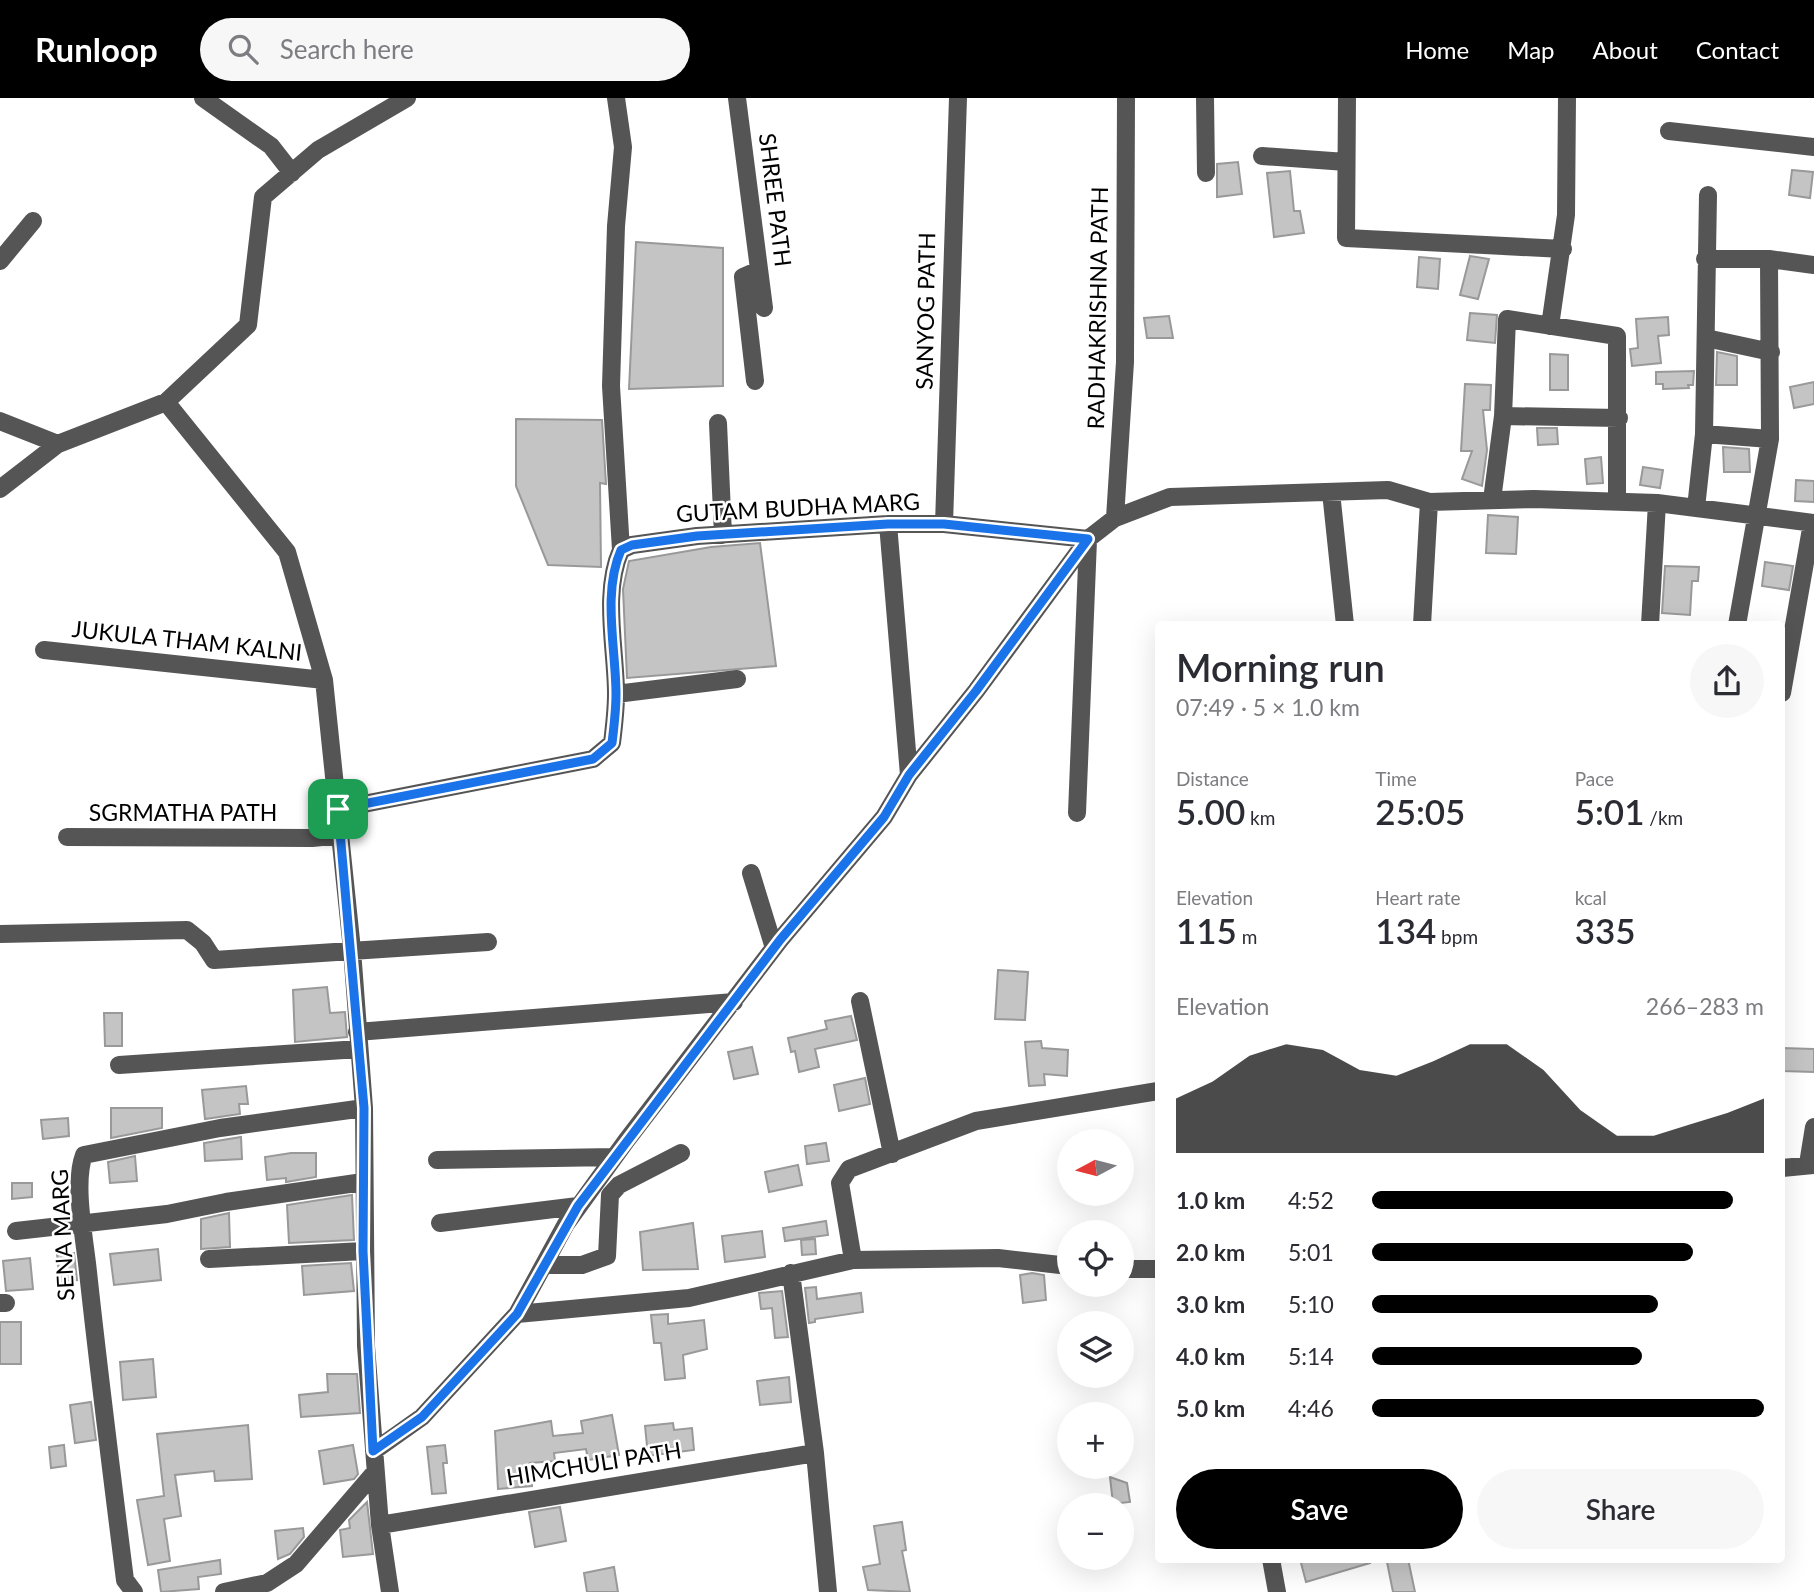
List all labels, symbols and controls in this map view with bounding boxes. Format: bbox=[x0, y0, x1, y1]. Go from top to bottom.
search box bbox=[200, 18, 690, 81]
text: Runloop bbox=[35, 29, 158, 69]
icon: search bbox=[224, 30, 262, 68]
text: Search here bbox=[280, 33, 414, 65]
text: Home bbox=[1405, 35, 1469, 64]
text: Map bbox=[1507, 35, 1555, 64]
text: About bbox=[1593, 35, 1658, 64]
text: Contact bbox=[1696, 35, 1779, 64]
street label: SHREE PATH bbox=[754, 131, 798, 268]
street label: RADHAKRISHNA PATH bbox=[1081, 186, 1113, 430]
street label: SANYOG PATH bbox=[910, 232, 940, 390]
street label: GUTAM BUDHA MARG bbox=[675, 487, 921, 527]
street label: JUKULA THAM KALNI bbox=[71, 614, 304, 666]
text: Morning run bbox=[1176, 644, 1385, 690]
button: share bbox=[1690, 644, 1764, 718]
text: 07:49 · 5 × 1.0 km bbox=[1176, 693, 1360, 721]
text: Distance bbox=[1176, 767, 1249, 790]
text: Time bbox=[1375, 767, 1417, 790]
text: Pace bbox=[1575, 767, 1614, 790]
pin bbox=[308, 779, 368, 839]
icon: arrive bbox=[319, 790, 357, 828]
text: 5.00 bbox=[1176, 790, 1245, 832]
text: 25:05 bbox=[1375, 790, 1465, 832]
text: 5:01 bbox=[1575, 790, 1644, 832]
street label: SGRMATHA PATH bbox=[89, 798, 277, 826]
text: km bbox=[1245, 806, 1275, 829]
text: /km bbox=[1644, 806, 1683, 829]
text: Elevation bbox=[1176, 886, 1253, 909]
text: Heart rate bbox=[1375, 886, 1461, 909]
text: kcal bbox=[1575, 886, 1607, 909]
text: 115 bbox=[1176, 909, 1237, 951]
text: 134 bbox=[1375, 909, 1436, 951]
text: 335 bbox=[1575, 909, 1636, 951]
text: m bbox=[1237, 925, 1257, 948]
text: bpm bbox=[1436, 925, 1478, 948]
text: Elevation bbox=[1176, 992, 1269, 1020]
text: 266–283 m bbox=[1646, 992, 1764, 1020]
north arrow bbox=[1057, 1129, 1134, 1206]
map controls bbox=[1057, 1129, 1134, 1570]
street label: SENA MARG bbox=[45, 1168, 79, 1302]
text: 1.0 km bbox=[1176, 1186, 1245, 1214]
text: 4:52 bbox=[1288, 1186, 1334, 1214]
button: locate bbox=[1057, 1220, 1134, 1297]
text: 2.0 km bbox=[1176, 1238, 1245, 1266]
text: 5:01 bbox=[1288, 1238, 1334, 1266]
text: 3.0 km bbox=[1176, 1290, 1245, 1318]
text: 5:10 bbox=[1288, 1290, 1334, 1318]
button: layers bbox=[1057, 1311, 1134, 1388]
text: 4.0 km bbox=[1176, 1342, 1245, 1370]
text: 5:14 bbox=[1288, 1342, 1334, 1370]
text: 5.0 km bbox=[1176, 1394, 1245, 1422]
text: 4:46 bbox=[1288, 1394, 1334, 1422]
button: + bbox=[1057, 1402, 1134, 1479]
street label: HIMCHULI PATH bbox=[504, 1435, 683, 1491]
button: Save bbox=[1176, 1469, 1463, 1549]
button: Share bbox=[1477, 1469, 1764, 1549]
button: − bbox=[1057, 1493, 1134, 1570]

